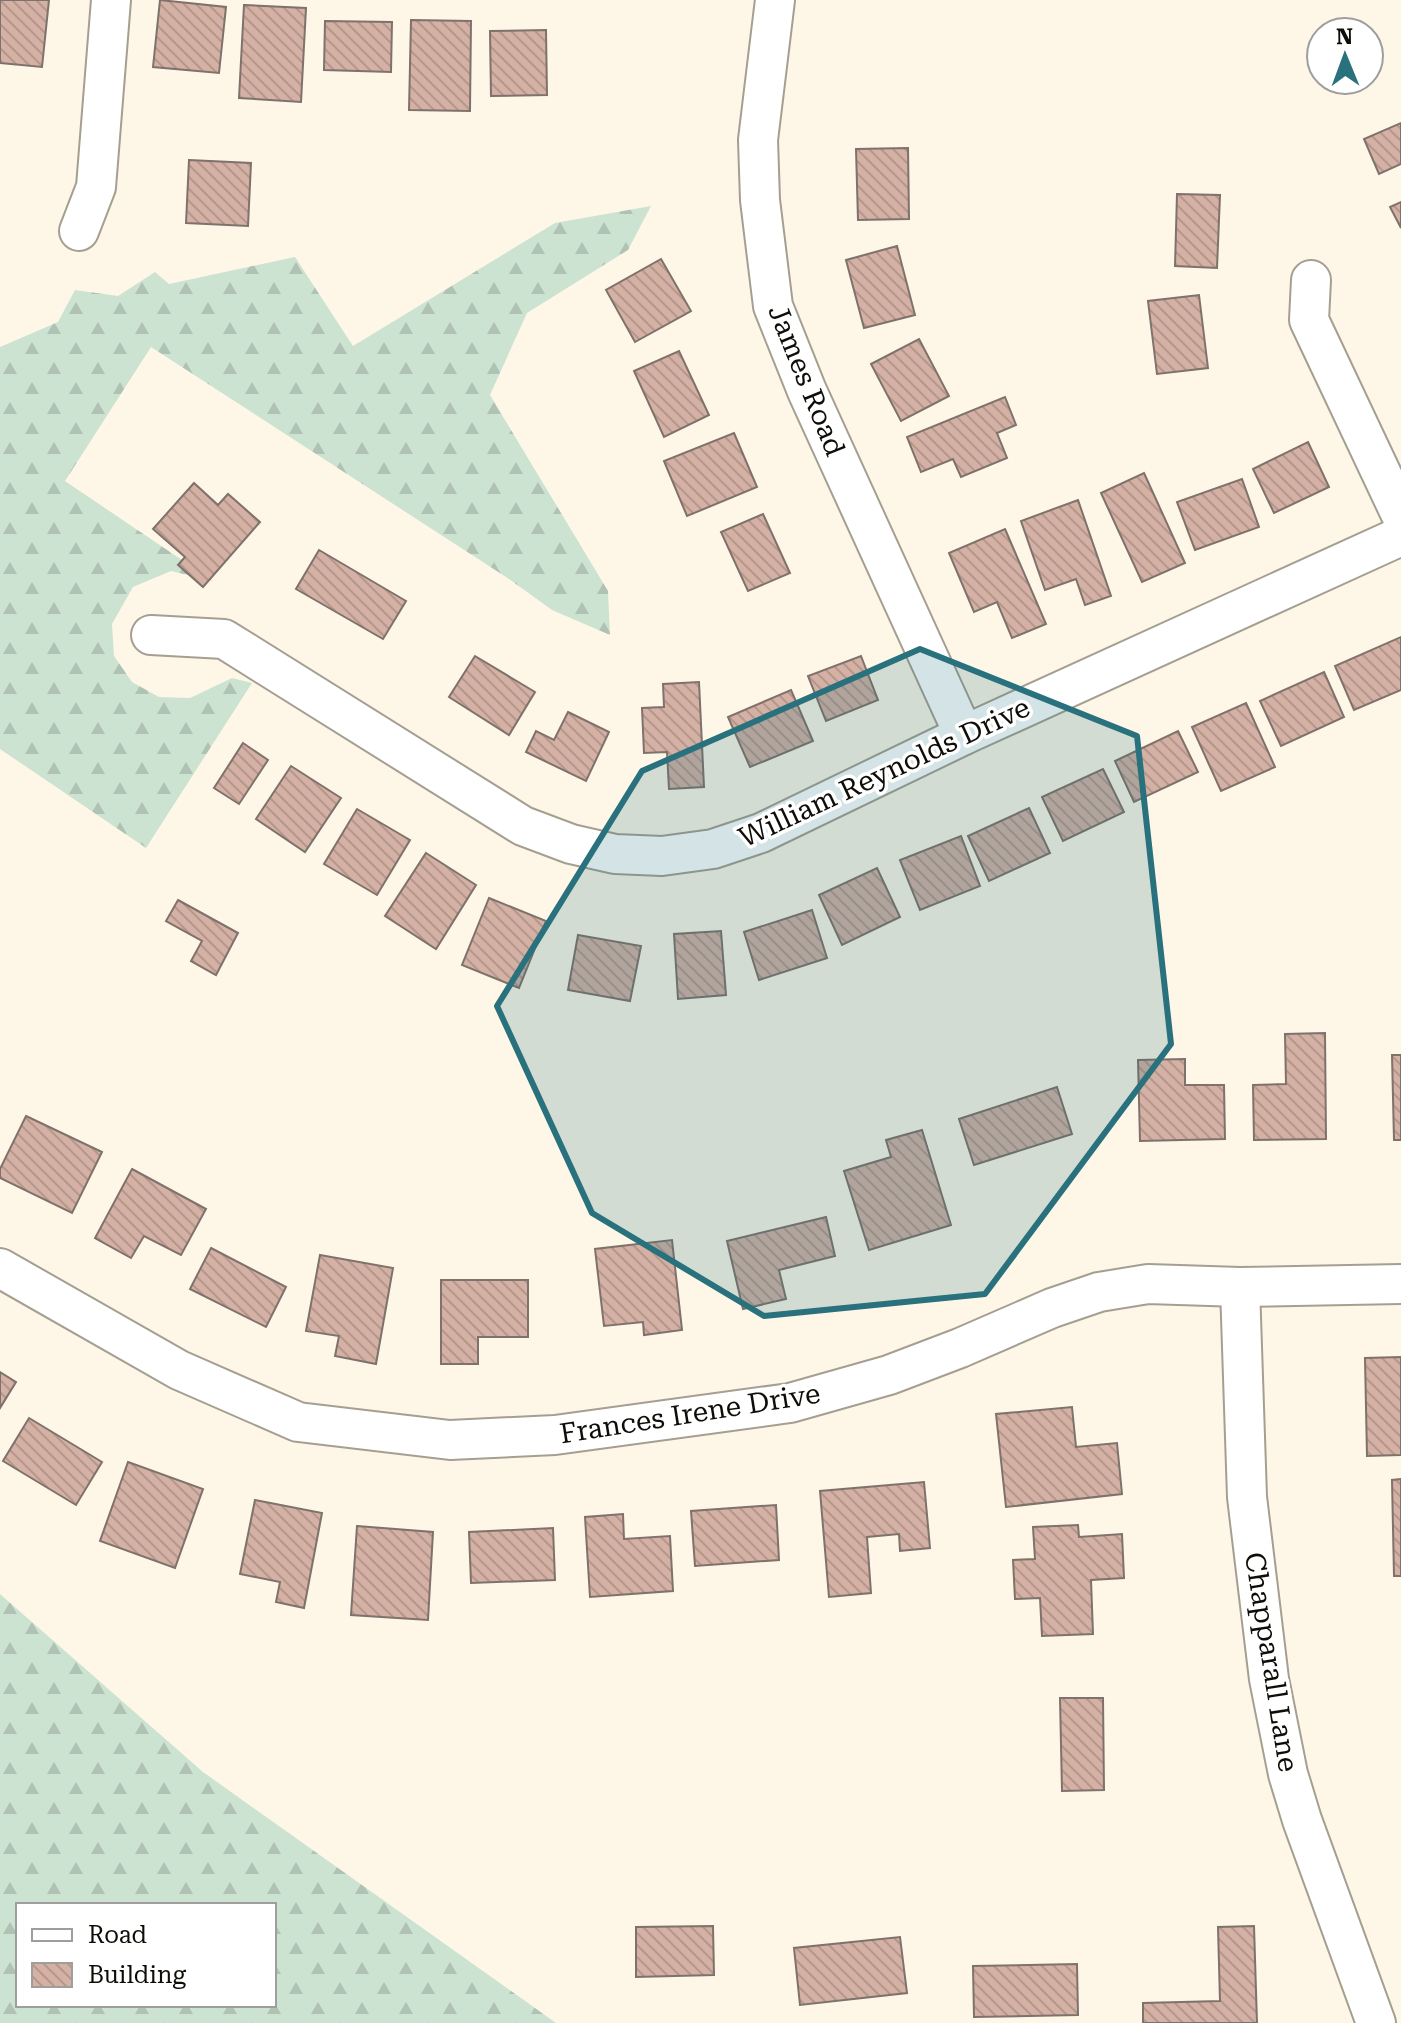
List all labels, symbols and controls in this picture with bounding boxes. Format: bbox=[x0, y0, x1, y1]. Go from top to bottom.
north arrow bbox=[1305, 16, 1385, 96]
text: N bbox=[1336, 24, 1353, 49]
street label: James Road bbox=[761, 300, 852, 461]
street label: William Reynolds Drive bbox=[733, 690, 1035, 854]
street label: Frances Irene Drive bbox=[558, 1377, 823, 1450]
street label: Chapparall Lane bbox=[1238, 1550, 1305, 1774]
legend bbox=[16, 1903, 276, 2007]
text: Road bbox=[88, 1921, 147, 1949]
text: Building bbox=[88, 1961, 186, 1989]

